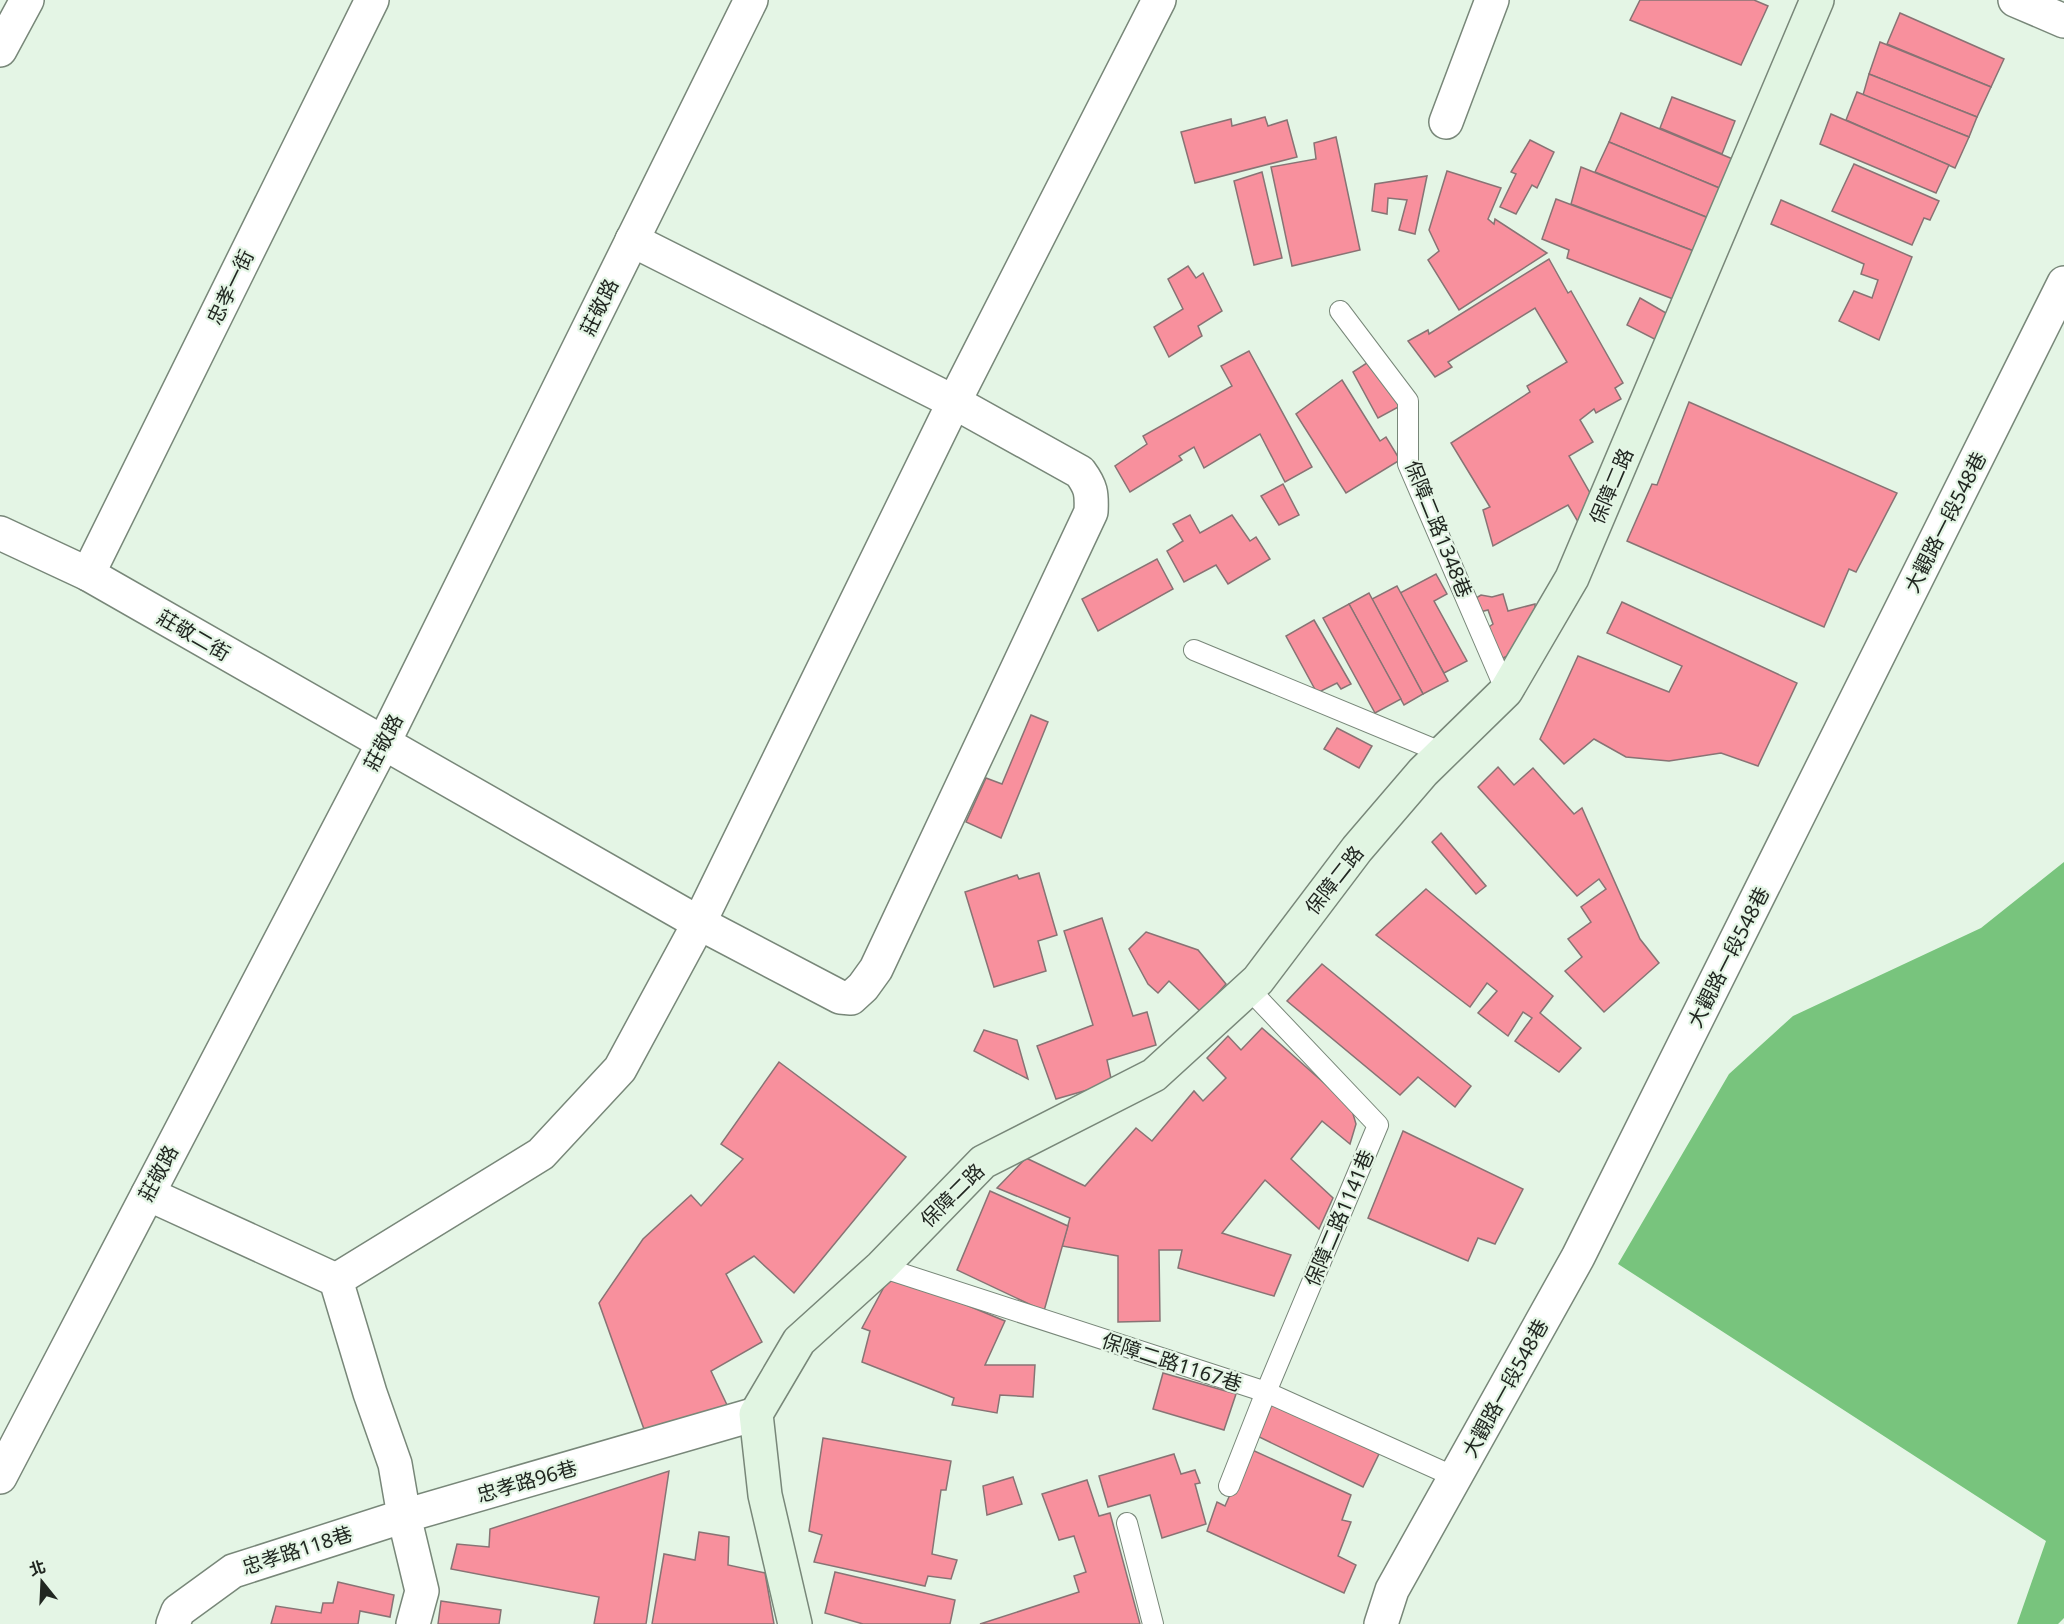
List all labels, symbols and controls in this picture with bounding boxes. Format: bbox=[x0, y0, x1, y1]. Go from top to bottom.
street label: 忠孝一街 bbox=[200, 245, 260, 329]
street label: 莊敬路 bbox=[574, 274, 624, 340]
street label: 保障二路 bbox=[1583, 444, 1639, 528]
street label: 大觀路一段548巷 bbox=[1898, 447, 1992, 597]
street label: 保障二路1348巷 bbox=[1399, 456, 1479, 602]
street label: 莊敬二街 bbox=[153, 603, 235, 667]
street label: 莊敬路 bbox=[357, 709, 409, 775]
street label: 保障二路 bbox=[1299, 840, 1369, 920]
street label: 大觀路一段548巷 bbox=[1681, 882, 1775, 1032]
street label: 莊敬路 bbox=[132, 1140, 184, 1206]
street label: 保障二路1141巷 bbox=[1298, 1146, 1380, 1290]
street label: 保障二路 bbox=[914, 1157, 990, 1233]
street label: 大觀路一段548巷 bbox=[1456, 1314, 1554, 1462]
street label: 保障二路1167巷 bbox=[1099, 1327, 1245, 1397]
street label: 忠孝路96巷 bbox=[474, 1454, 580, 1508]
street label: 忠孝路118巷 bbox=[238, 1519, 356, 1581]
north arrow bbox=[12, 1552, 72, 1612]
text: 北 bbox=[26, 1555, 48, 1581]

